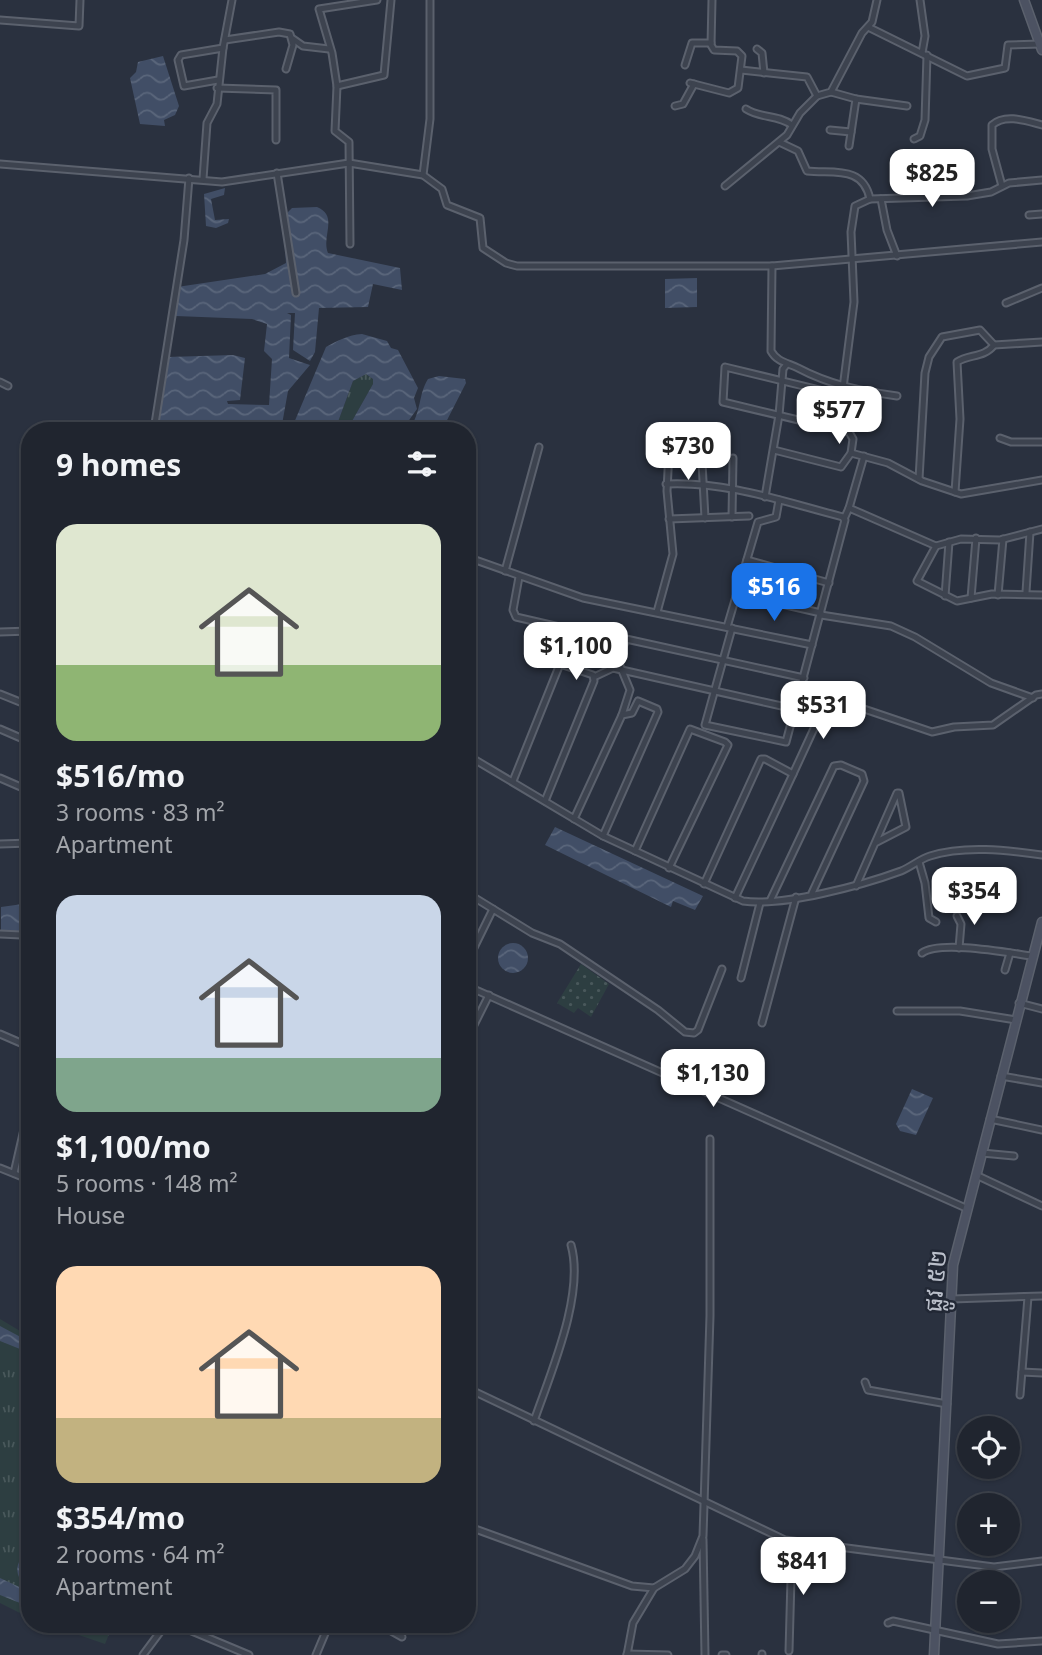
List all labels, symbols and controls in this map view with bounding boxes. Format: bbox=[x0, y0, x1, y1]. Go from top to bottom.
pin: $825 bbox=[891, 150, 973, 209]
text: $825 bbox=[906, 156, 958, 188]
pin: $577 bbox=[798, 386, 880, 446]
text: $577 bbox=[813, 393, 865, 425]
pin: $730 bbox=[647, 422, 729, 482]
text: $730 bbox=[662, 429, 714, 461]
text: 9 homes bbox=[56, 444, 181, 485]
icon: filters bbox=[403, 445, 441, 483]
pin: $516 bbox=[733, 564, 815, 623]
icon: home bbox=[186, 569, 312, 695]
text: $516 bbox=[748, 570, 800, 602]
pin: $1,100 bbox=[519, 622, 633, 682]
text: $1,100 bbox=[540, 629, 612, 661]
pin: $531 bbox=[782, 682, 864, 741]
text: $531 bbox=[797, 688, 849, 720]
text: $516/mo bbox=[56, 755, 185, 796]
text: 3 rooms · 83 m² bbox=[56, 796, 225, 828]
text: Apartment bbox=[56, 828, 173, 860]
pin: $354 bbox=[933, 867, 1015, 927]
text: $354 bbox=[948, 874, 1000, 906]
icon: home bbox=[186, 940, 312, 1066]
pin: $1,130 bbox=[656, 1050, 770, 1109]
text: $1,130 bbox=[677, 1056, 749, 1088]
text: $1,100/mo bbox=[56, 1126, 211, 1167]
text: 5 rooms · 148 m² bbox=[56, 1167, 238, 1199]
text: House bbox=[56, 1199, 125, 1231]
street label: ផ្លូវ ៥២ bbox=[915, 1248, 961, 1314]
icon: home bbox=[186, 1311, 312, 1437]
map controls bbox=[957, 1416, 1020, 1633]
button: locate bbox=[957, 1416, 1020, 1479]
button: + bbox=[957, 1493, 1020, 1556]
text: $354/mo bbox=[56, 1497, 185, 1538]
text: 2 rooms · 64 m² bbox=[56, 1538, 225, 1570]
pin: $841 bbox=[762, 1538, 844, 1597]
text: $841 bbox=[777, 1544, 829, 1576]
text: Apartment bbox=[56, 1570, 173, 1602]
button: − bbox=[957, 1570, 1020, 1633]

